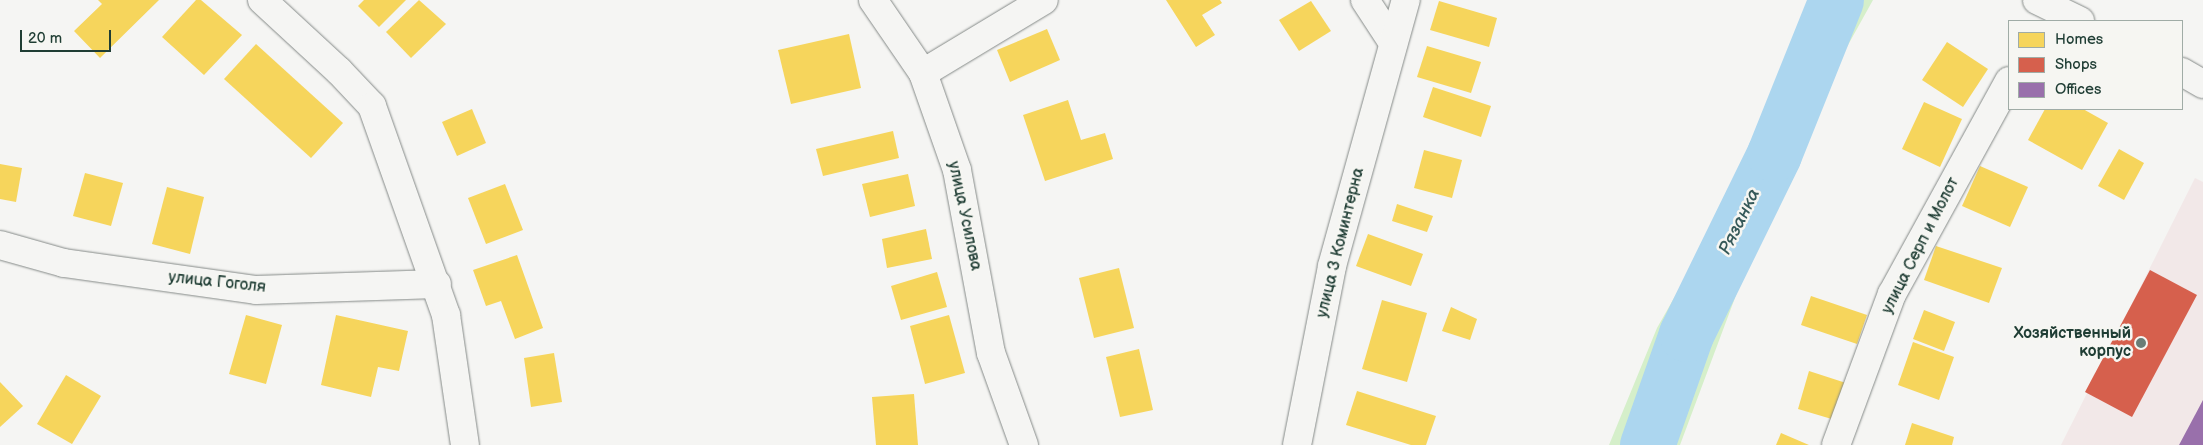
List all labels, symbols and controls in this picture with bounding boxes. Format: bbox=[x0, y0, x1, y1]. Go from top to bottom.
scale bar bbox=[22, 20, 114, 52]
legend bbox=[2008, 20, 2183, 110]
text: 20 m bbox=[28, 29, 62, 48]
text: Homes bbox=[2055, 30, 2103, 49]
text: Shops bbox=[2055, 55, 2097, 74]
text: Offices bbox=[2055, 80, 2101, 99]
street label: улица Усилова bbox=[943, 160, 985, 272]
street label: улица 3 Коминтерна bbox=[1313, 166, 1369, 320]
street label: улица Серп и Молот bbox=[1878, 175, 1964, 317]
water label: Рязанка bbox=[1715, 185, 1765, 259]
street label: улица Гоголя bbox=[167, 268, 267, 298]
place label: Хозяйственный корпус bbox=[2014, 324, 2131, 362]
marker: Хозяйственный корпус bbox=[2135, 337, 2147, 349]

